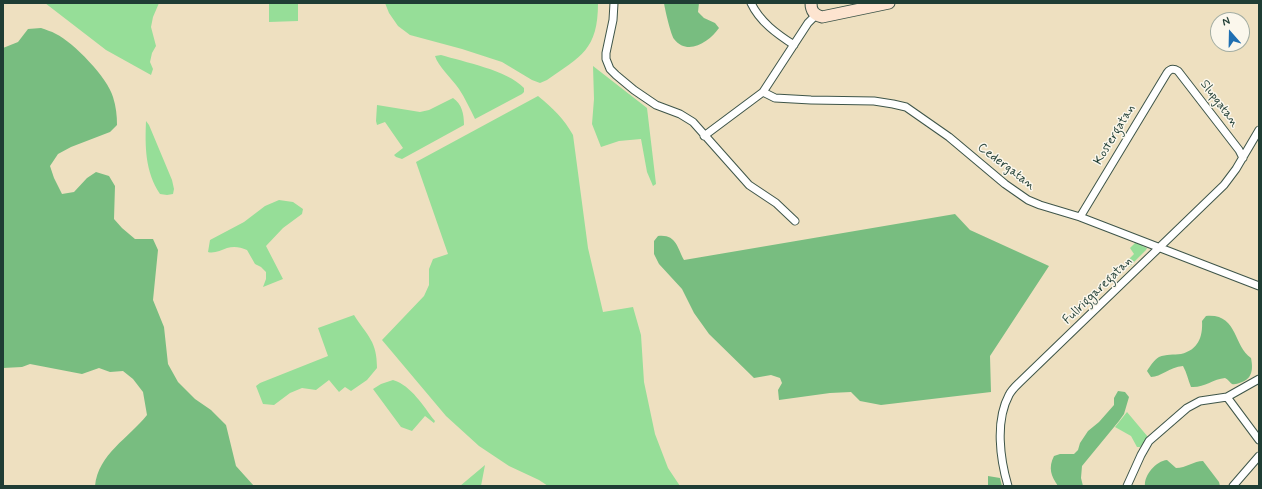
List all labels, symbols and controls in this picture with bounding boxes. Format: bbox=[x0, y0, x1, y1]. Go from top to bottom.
north arrow bbox=[1210, 12, 1250, 52]
text: N bbox=[1220, 14, 1232, 29]
street label: Slupgatan bbox=[1196, 77, 1242, 131]
street label: Kostergatan bbox=[1091, 102, 1139, 168]
street label: Cedergatan bbox=[974, 140, 1038, 194]
street label: Fullriggaregatan bbox=[1060, 254, 1136, 328]

